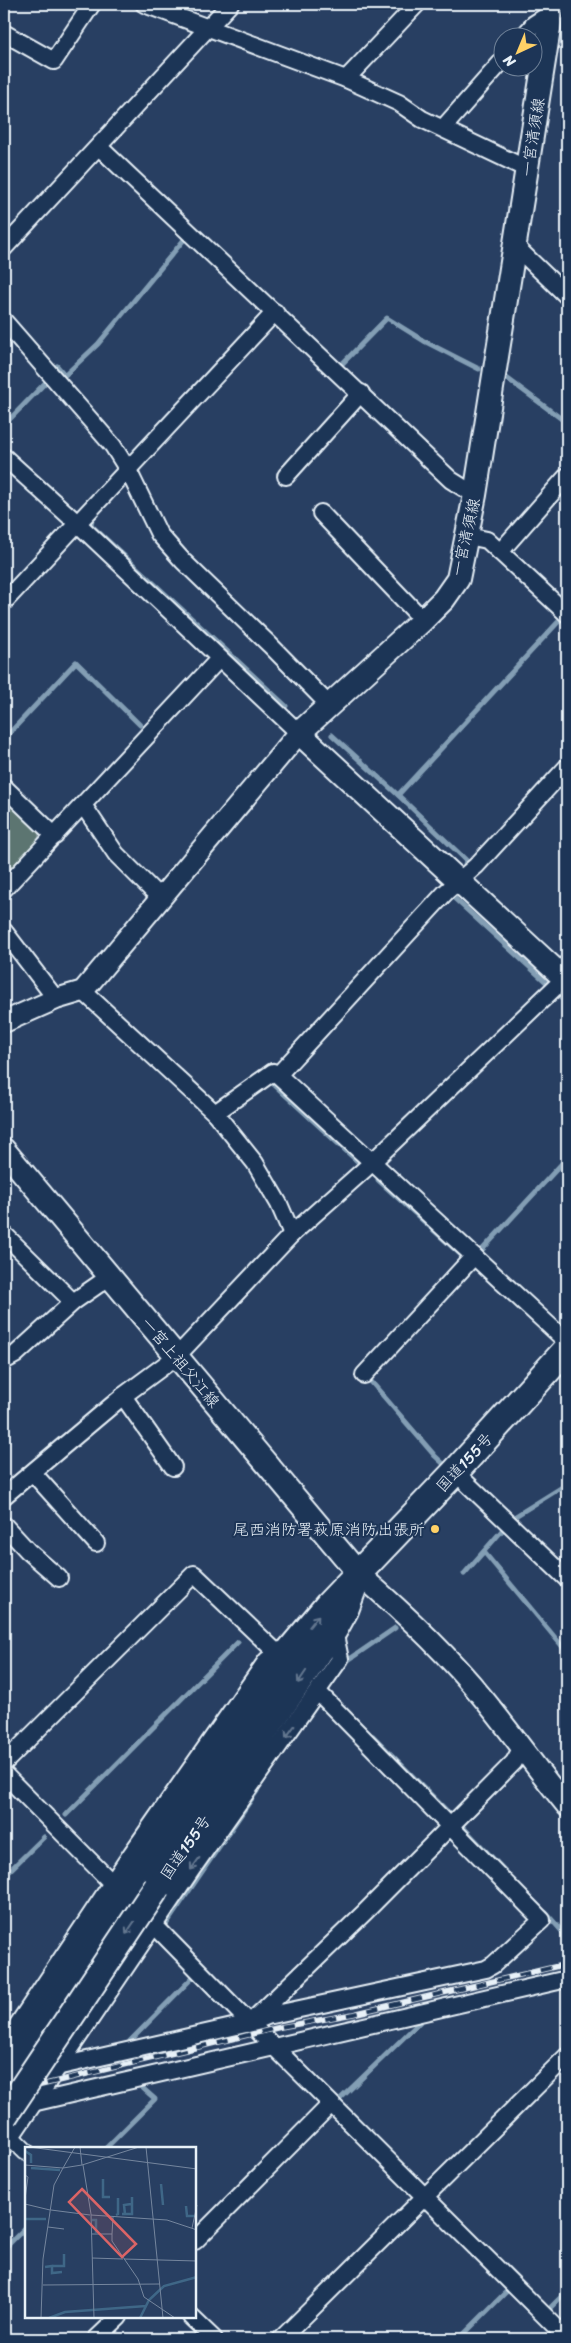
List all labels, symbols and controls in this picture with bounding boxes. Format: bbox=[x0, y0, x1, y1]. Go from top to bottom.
north arrow bbox=[494, 28, 544, 78]
text: N bbox=[497, 48, 522, 74]
street label: 一宮清須線 bbox=[512, 95, 553, 179]
street label: 一宮清須線 bbox=[442, 495, 489, 579]
street label: 一宮上祖父江線 bbox=[134, 1310, 228, 1415]
street label: 国道155号 bbox=[428, 1425, 500, 1499]
place label: 尾西消防署萩原消防出張所 bbox=[233, 1515, 425, 1544]
marker: 尾西消防署萩原消防出張所 bbox=[429, 1523, 441, 1535]
one-way arrow bbox=[309, 1615, 320, 1628]
one-way arrow bbox=[297, 1670, 307, 1684]
one-way arrow bbox=[285, 1725, 295, 1739]
street label: 国道155号 bbox=[152, 1808, 219, 1886]
one-way arrow bbox=[190, 1857, 200, 1871]
one-way arrow bbox=[125, 1920, 135, 1934]
inset map bbox=[25, 2147, 196, 2318]

